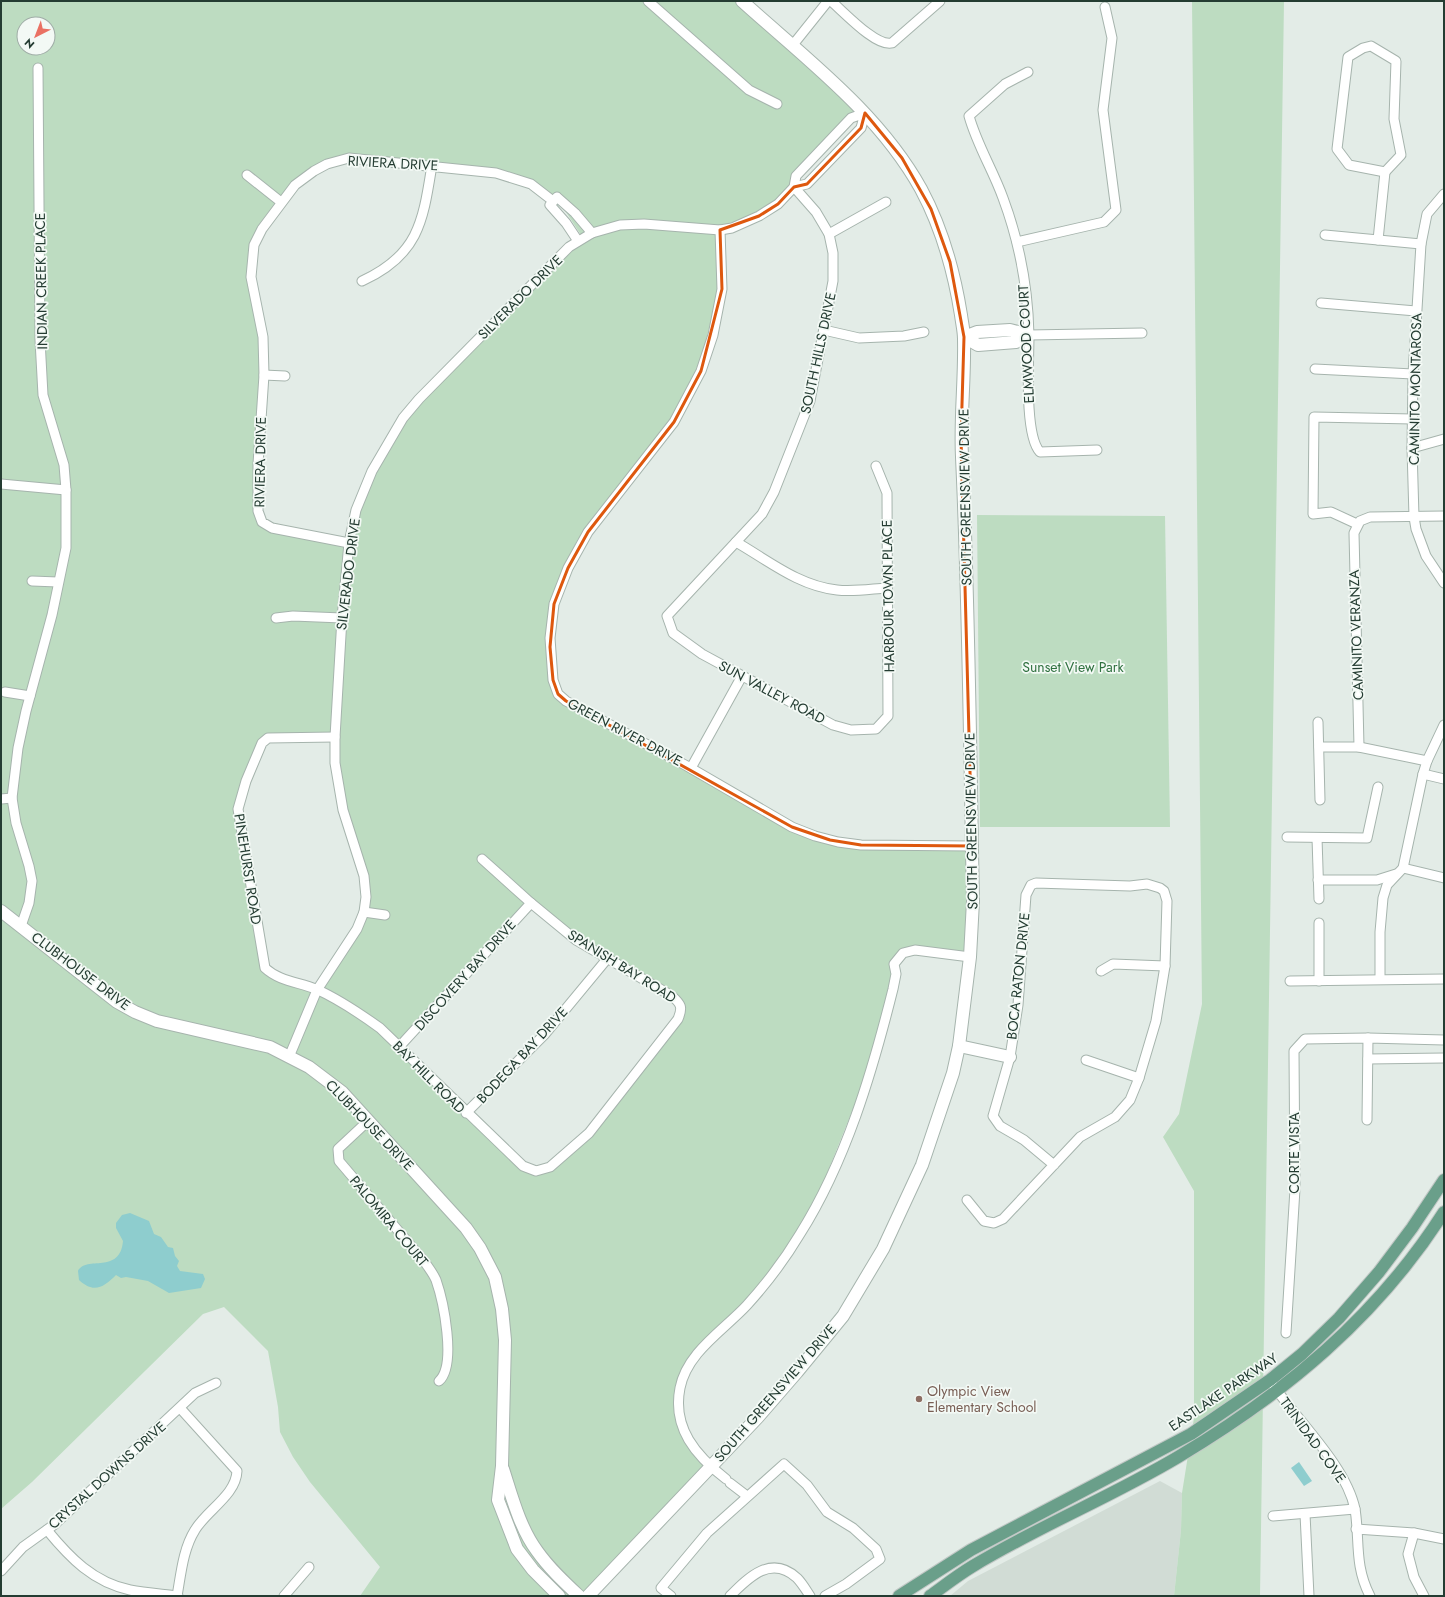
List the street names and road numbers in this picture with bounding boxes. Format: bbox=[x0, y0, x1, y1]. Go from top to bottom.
street label: RIVIERA DRIVE bbox=[347, 151, 439, 175]
street label: INDIAN CREEK PLACE bbox=[30, 212, 52, 350]
street label: SILVERADO DRIVE bbox=[473, 250, 567, 344]
street label: ELMWOOD COURT bbox=[1013, 284, 1039, 404]
street label: SOUTH HILLS DRIVE bbox=[795, 290, 841, 416]
street label: CAMINITO MONTAROSA bbox=[1404, 312, 1426, 465]
street label: SOUTH GREENSVIEW DRIVE bbox=[953, 408, 977, 586]
street label: RIVIERA DRIVE bbox=[249, 417, 271, 507]
street label: SILVERADO DRIVE bbox=[331, 517, 365, 631]
street label: HARBOUR TOWN PLACE bbox=[877, 520, 899, 672]
street label: CAMINITO VERANZA bbox=[1344, 569, 1368, 701]
street label: SUN VALLEY ROAD bbox=[715, 655, 829, 729]
street label: GREEN RIVER DRIVE bbox=[564, 693, 686, 771]
street label: SOUTH GREENSVIEW DRIVE bbox=[959, 732, 983, 910]
street label: PINEHURST ROAD bbox=[229, 812, 267, 926]
street label: BOCA RATON DRIVE bbox=[1001, 912, 1035, 1040]
street label: DISCOVERY BAY DRIVE bbox=[410, 915, 520, 1035]
street label: SPANISH BAY ROAD bbox=[564, 924, 680, 1008]
street label: CLUBHOUSE DRIVE bbox=[27, 927, 135, 1015]
street label: BODEGA BAY DRIVE bbox=[472, 1002, 572, 1108]
street label: BAY HILL ROAD bbox=[388, 1036, 470, 1118]
street label: CLUBHOUSE DRIVE bbox=[321, 1075, 419, 1175]
street label: CORTE VISTA bbox=[1284, 1111, 1304, 1194]
street label: PALOMIRA COURT bbox=[345, 1171, 433, 1271]
street label: SOUTH GREENSVIEW DRIVE bbox=[709, 1320, 841, 1466]
street label: EASTLAKE PARKWAY bbox=[1165, 1348, 1282, 1436]
street label: TRINIDAD COVE bbox=[1275, 1393, 1351, 1487]
street label: CRYSTAL DOWNS DRIVE bbox=[44, 1417, 170, 1533]

